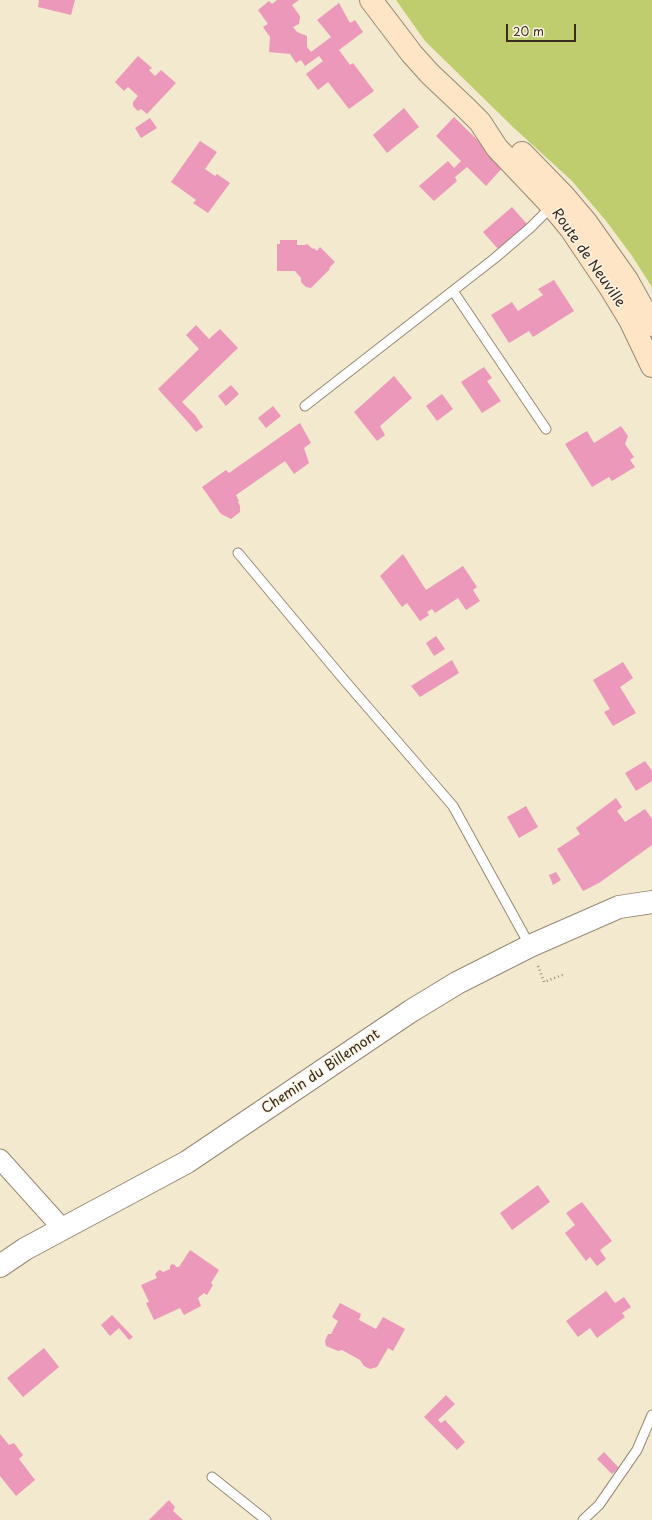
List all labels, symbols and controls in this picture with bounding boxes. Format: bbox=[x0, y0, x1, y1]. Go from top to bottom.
scale bar bbox=[508, 16, 578, 42]
text: 20 m bbox=[513, 22, 544, 40]
street label: Route de Neuville bbox=[548, 205, 628, 311]
street label: Chemin du Billemont bbox=[259, 1026, 383, 1118]

